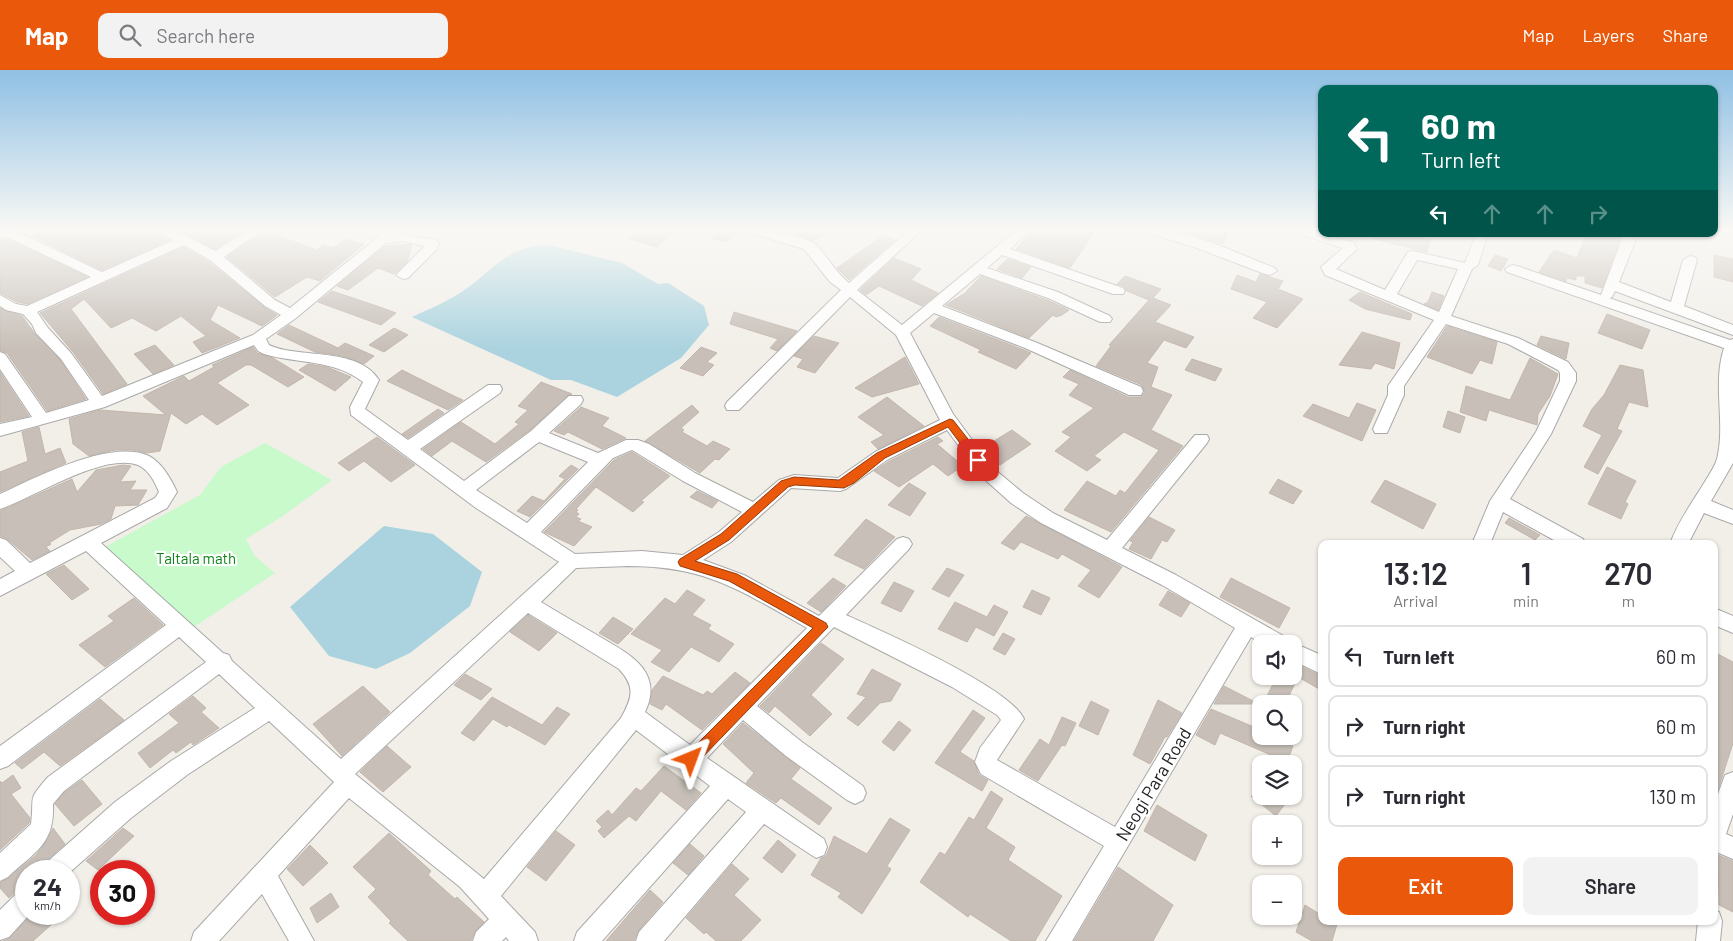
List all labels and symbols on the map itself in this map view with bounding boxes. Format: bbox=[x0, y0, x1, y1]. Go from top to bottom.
pin bbox=[957, 439, 999, 481]
park label: Taltala math bbox=[156, 549, 236, 567]
street label: Neogi Para Road bbox=[1111, 723, 1195, 845]
position arrow bbox=[664, 732, 716, 784]
speed limit sign: 30 bbox=[90, 860, 155, 925]

